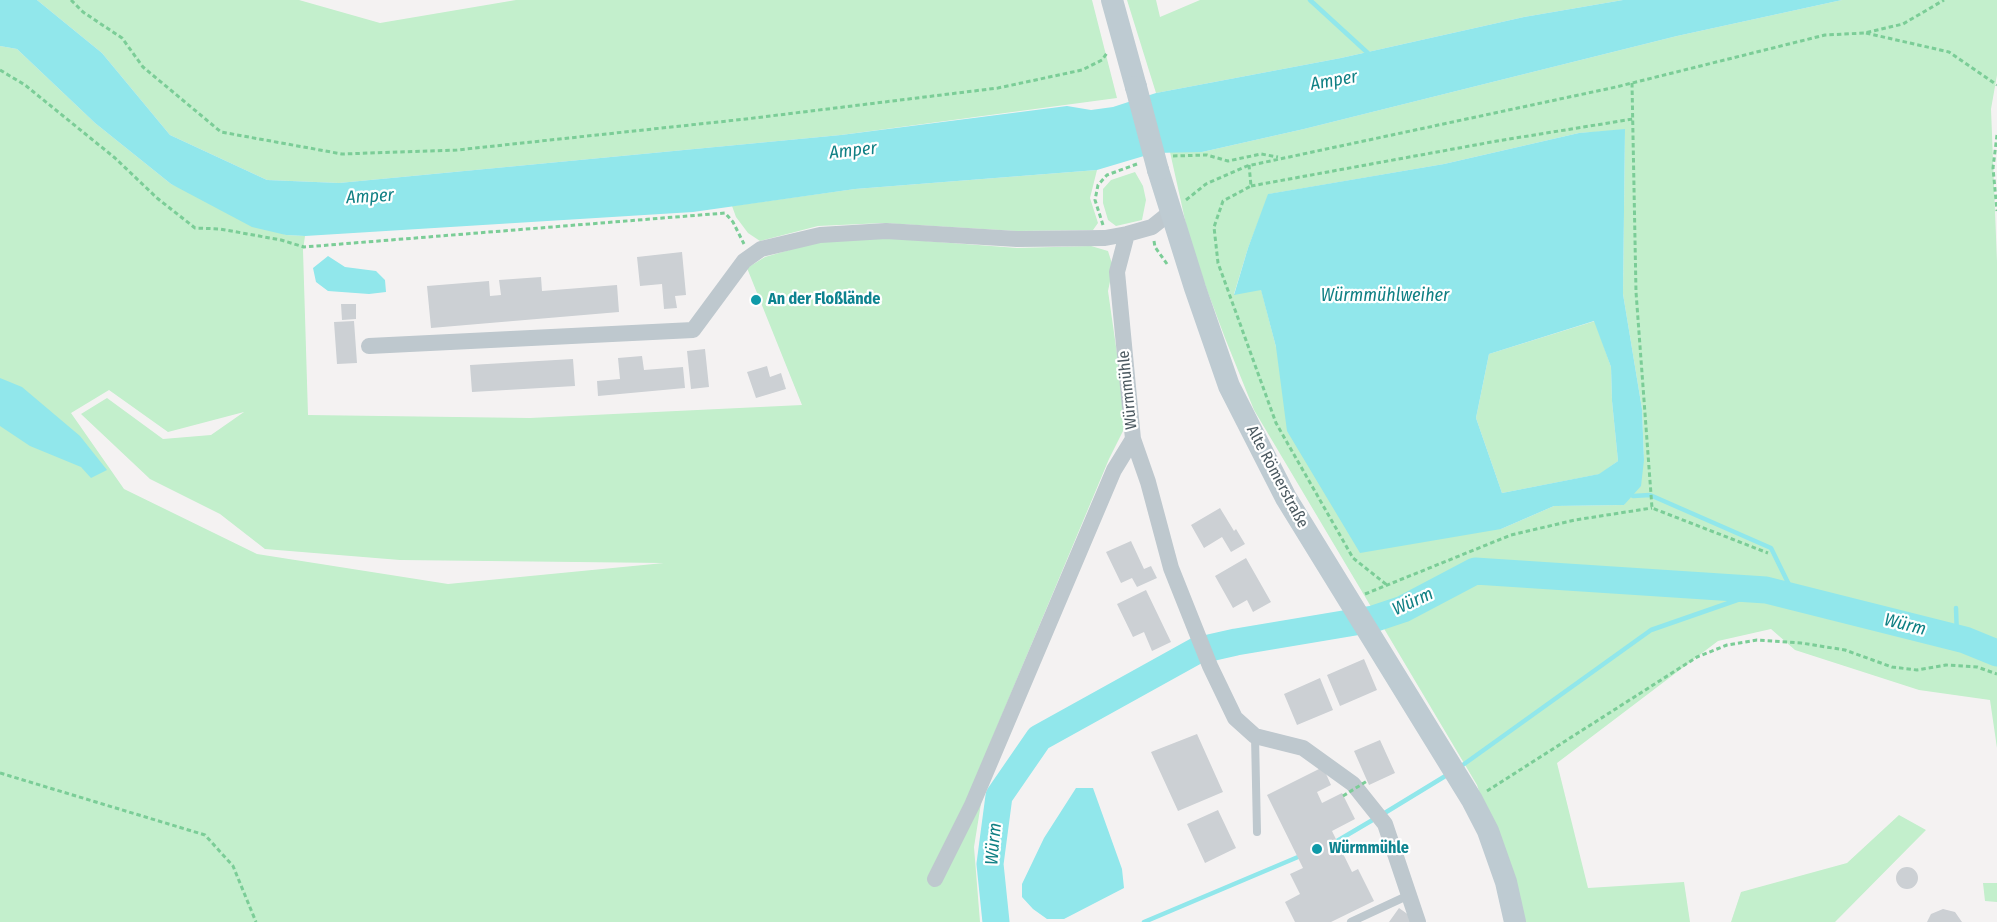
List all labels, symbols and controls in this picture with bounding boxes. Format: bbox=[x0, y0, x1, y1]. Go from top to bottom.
water label: Amper bbox=[1309, 66, 1359, 96]
water label: Amper bbox=[828, 138, 878, 164]
water label: Amper bbox=[346, 185, 394, 209]
water label: Würmmühlweiher bbox=[1321, 285, 1449, 307]
place label: An der Floßlände bbox=[768, 290, 880, 310]
marker: An der Floßlände bbox=[749, 293, 763, 307]
street label: Würmmühle bbox=[1114, 350, 1142, 430]
street label: Alte Römerstraße bbox=[1242, 423, 1312, 531]
water label: Würm bbox=[1389, 583, 1437, 621]
water label: Würm bbox=[1882, 609, 1928, 641]
water label: Würm bbox=[981, 822, 1007, 866]
place label: Würmmühle bbox=[1329, 839, 1409, 859]
marker: Würmmühle bbox=[1310, 842, 1324, 856]

